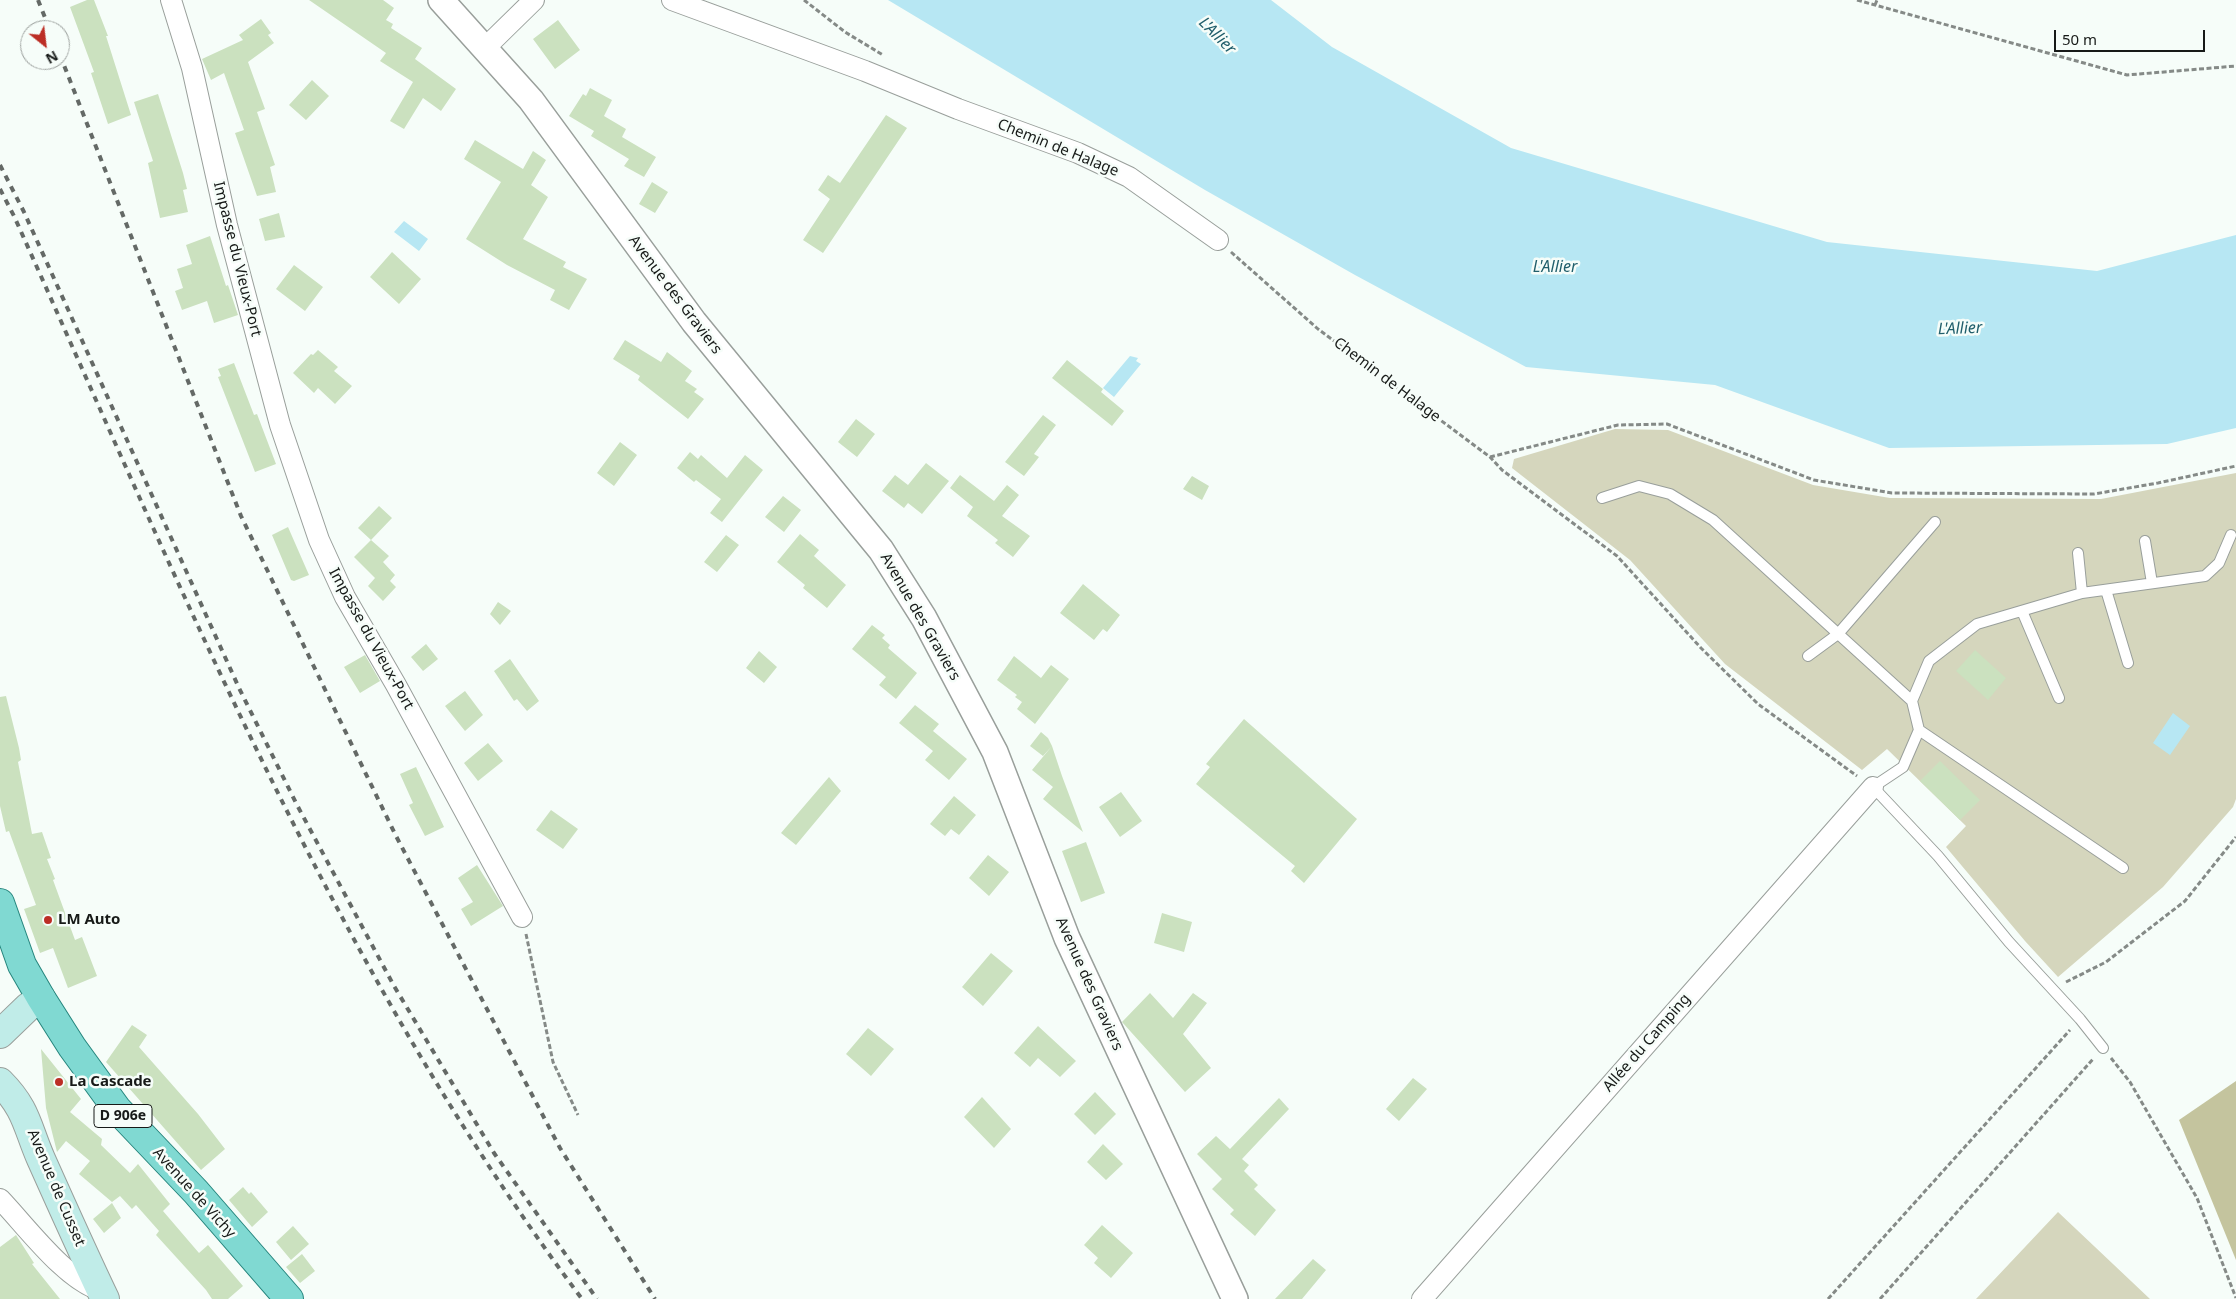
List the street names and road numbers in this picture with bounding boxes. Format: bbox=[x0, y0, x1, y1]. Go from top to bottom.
street label: Chemin de Halage bbox=[995, 115, 1121, 181]
street label: Impasse du Vieux-Port bbox=[209, 180, 265, 338]
street label: Avenue des Graviers bbox=[625, 232, 725, 358]
street label: Chemin de Halage bbox=[1330, 334, 1444, 426]
street label: Avenue des Graviers bbox=[876, 550, 964, 684]
street label: Impasse du Vieux-Port bbox=[325, 565, 417, 713]
street label: Avenue des Graviers bbox=[1052, 915, 1126, 1053]
street label: Allée du Camping bbox=[1600, 990, 1694, 1096]
road number: D 906e bbox=[94, 1104, 152, 1128]
street label: Avenue de Cusset bbox=[23, 1127, 89, 1249]
street label: Avenue de Vichy bbox=[149, 1144, 239, 1242]

